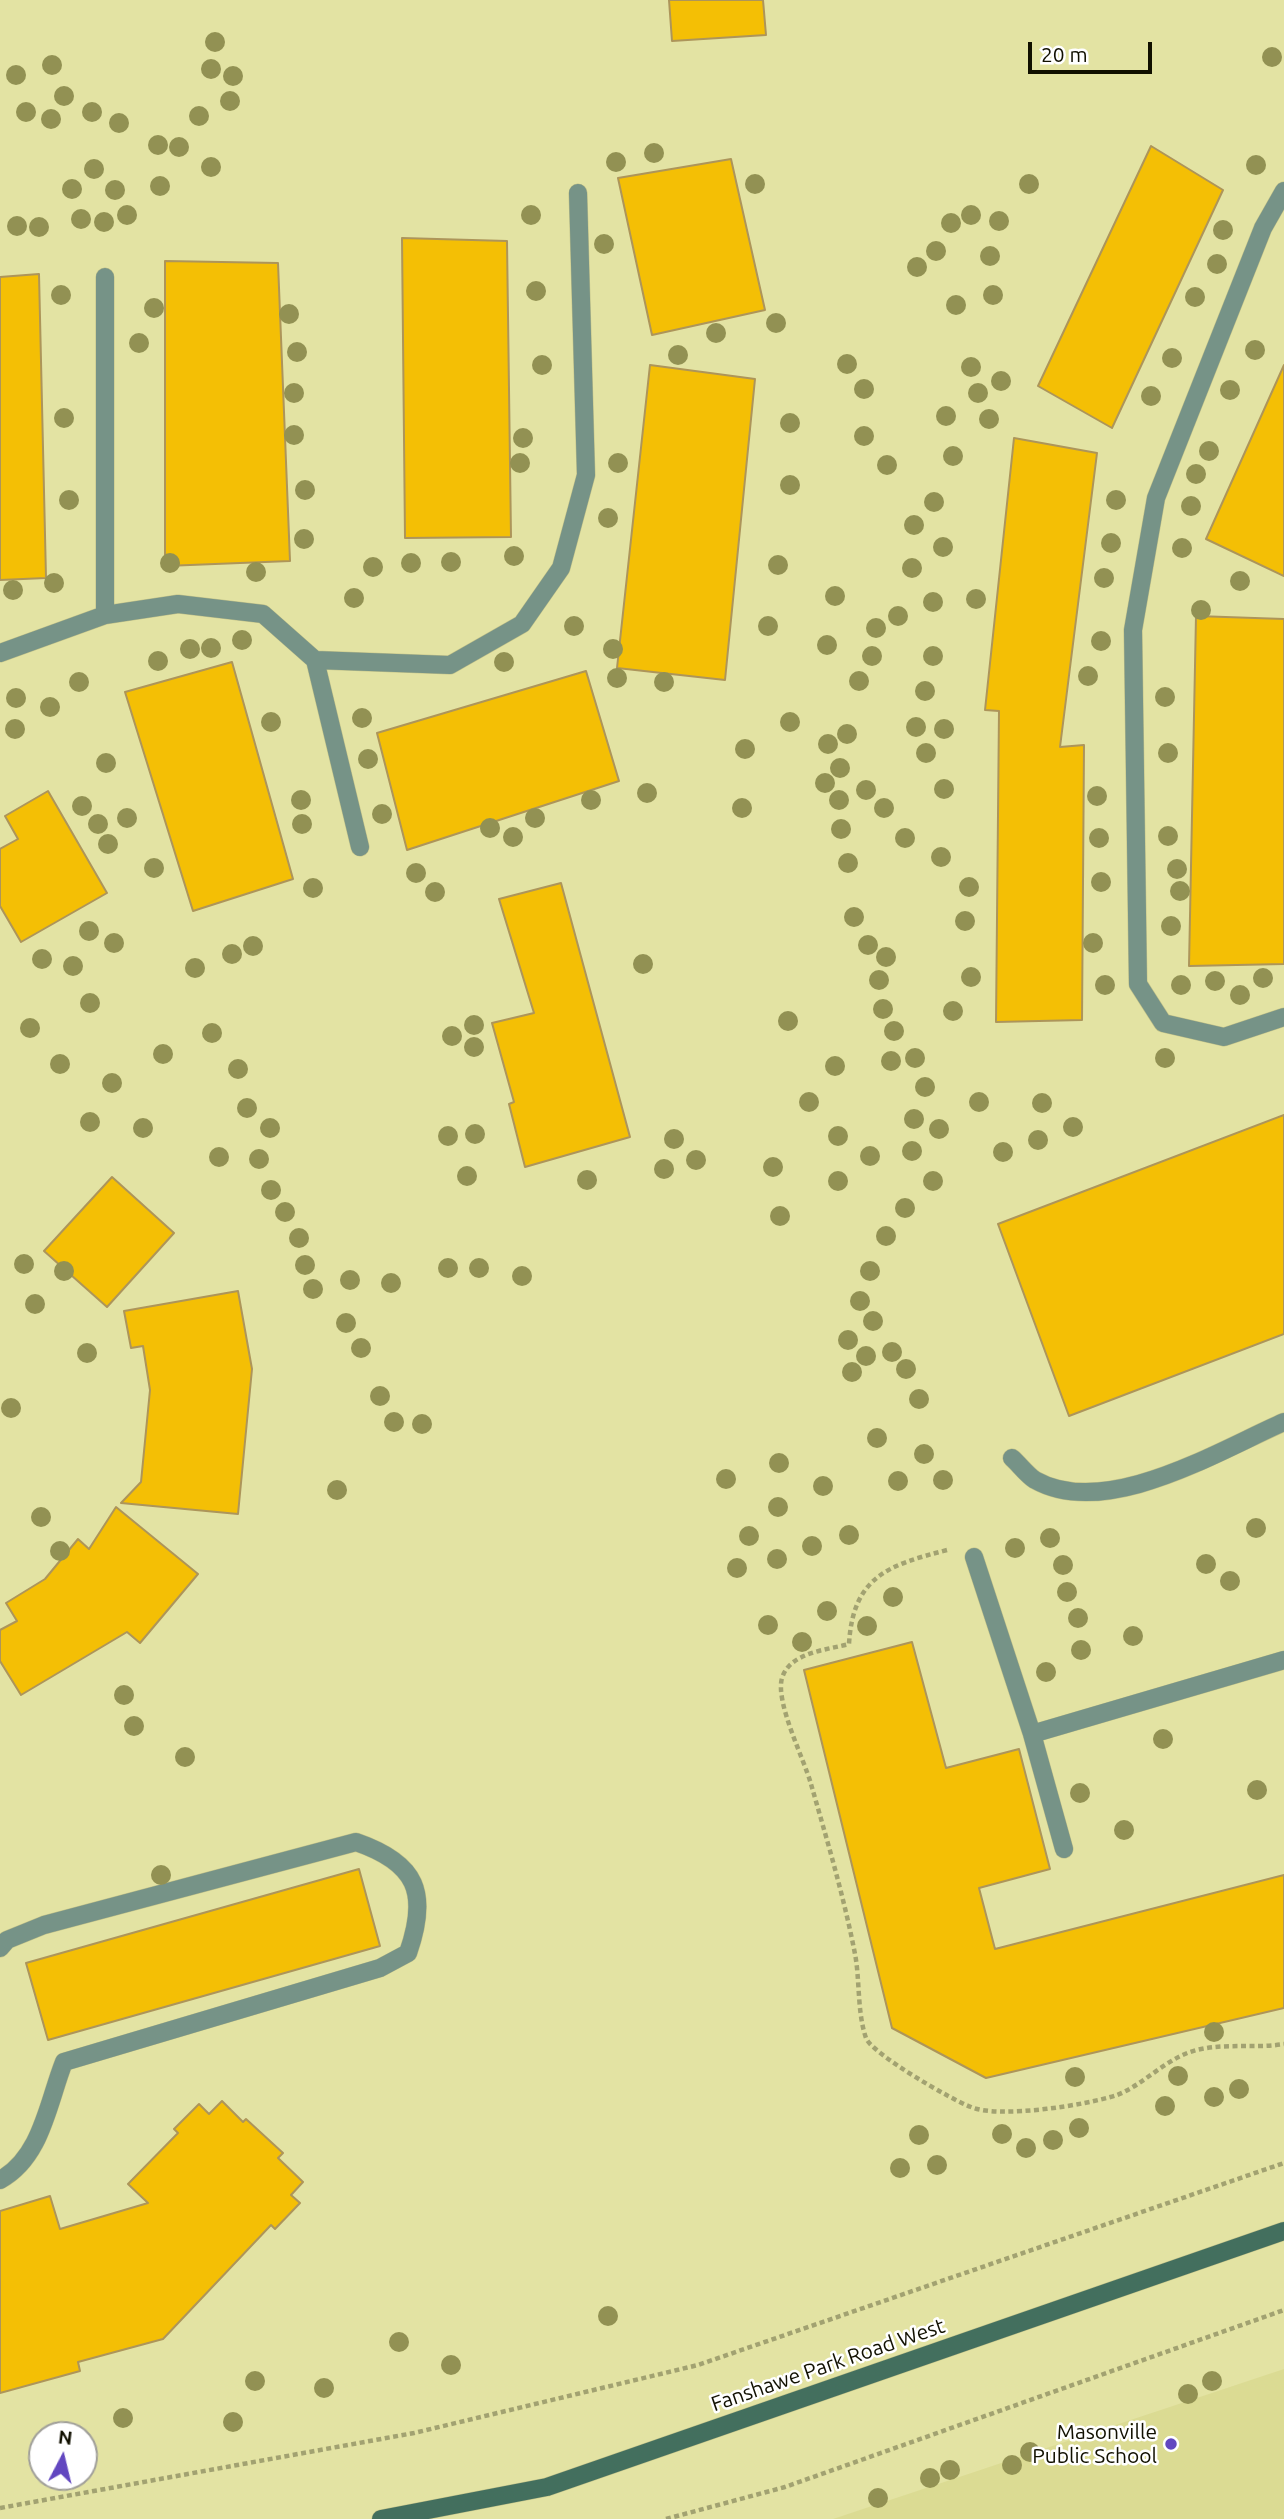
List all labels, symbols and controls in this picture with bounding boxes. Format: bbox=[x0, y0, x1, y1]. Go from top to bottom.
scale bar bbox=[1032, 28, 1156, 72]
text: 20 m bbox=[1041, 42, 1088, 66]
street label: Fanshawe Park Road West bbox=[708, 2313, 948, 2417]
place label: Masonville Public School bbox=[1032, 2419, 1157, 2469]
north arrow bbox=[28, 2421, 98, 2491]
text: N bbox=[57, 2425, 74, 2449]
marker: Masonville Public School bbox=[1163, 2436, 1179, 2452]

